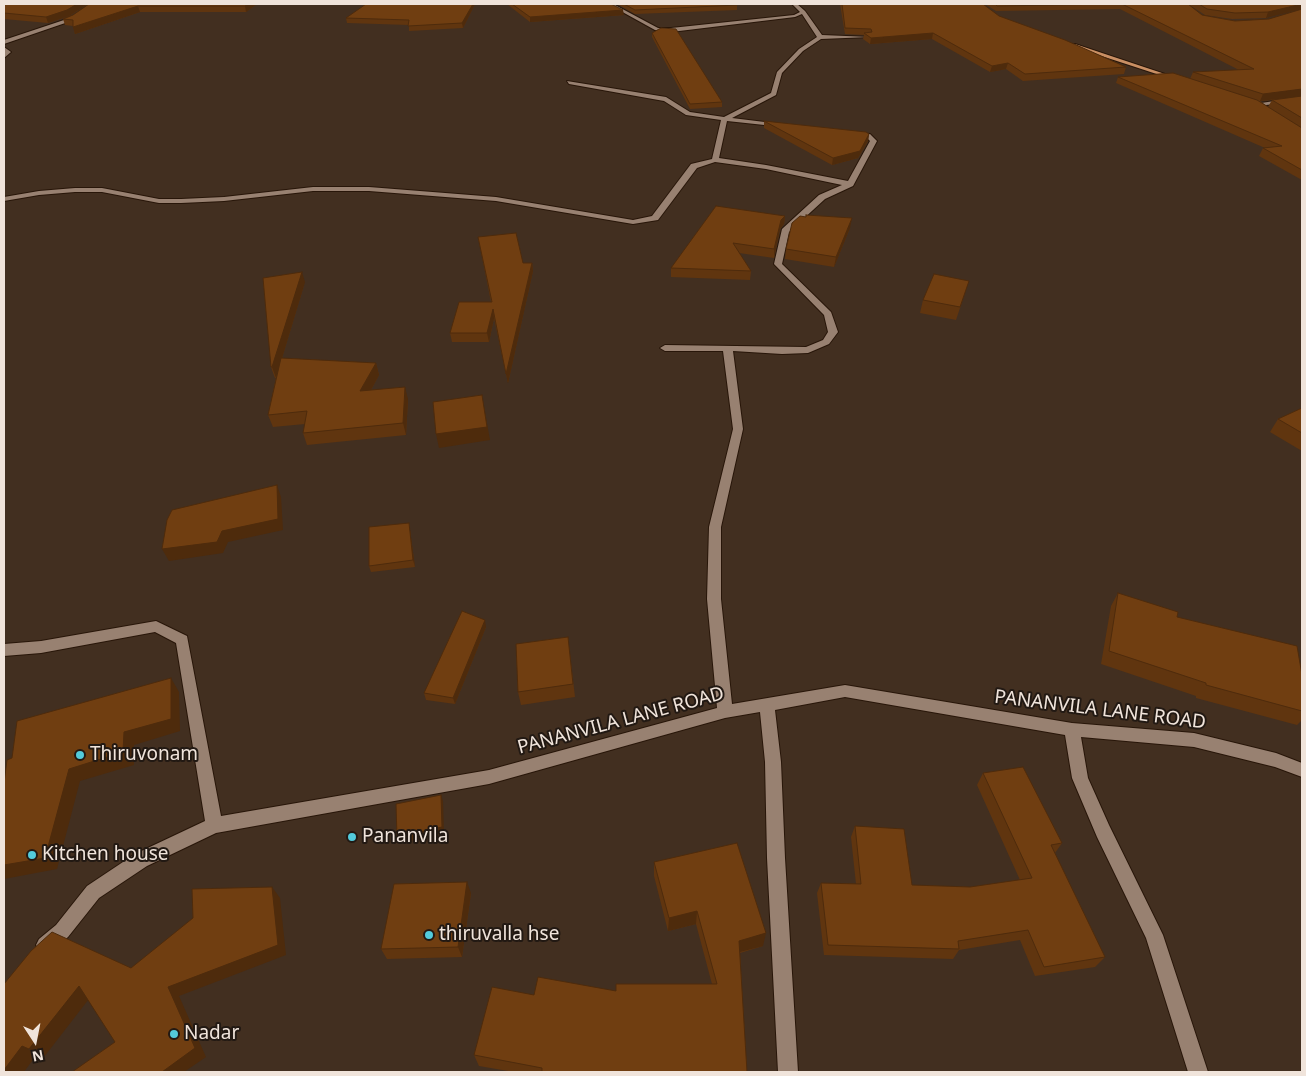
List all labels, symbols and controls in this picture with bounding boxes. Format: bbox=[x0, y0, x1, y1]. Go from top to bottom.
street label: PANANVILA LANE ROAD bbox=[515, 682, 727, 760]
street label: PANANVILA LANE ROAD bbox=[993, 686, 1207, 734]
place label: Thiruvonam bbox=[90, 744, 198, 766]
marker: Thiruvonam bbox=[74, 749, 86, 761]
place label: Pananvila bbox=[362, 826, 448, 848]
marker: Pananvila bbox=[346, 831, 358, 843]
place label: Kitchen house bbox=[42, 844, 169, 866]
marker: Kitchen house bbox=[26, 849, 38, 861]
place label: thiruvalla hse bbox=[439, 924, 559, 946]
marker: thiruvalla hse bbox=[423, 929, 435, 941]
north arrow bbox=[10, 1016, 60, 1066]
place label: Nadar bbox=[184, 1023, 239, 1045]
marker: Nadar bbox=[168, 1028, 180, 1040]
text: N bbox=[31, 1046, 45, 1067]

